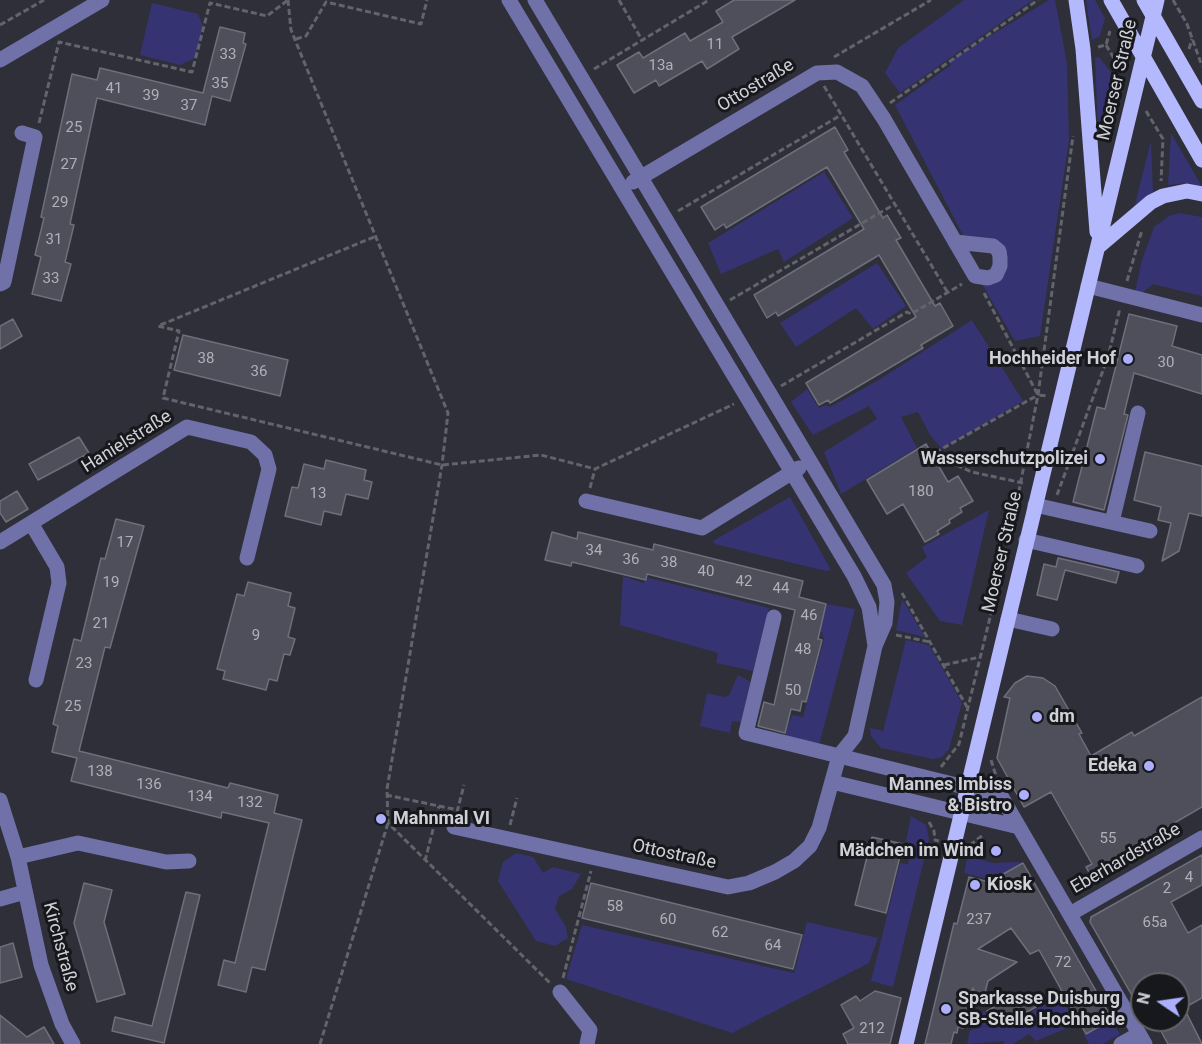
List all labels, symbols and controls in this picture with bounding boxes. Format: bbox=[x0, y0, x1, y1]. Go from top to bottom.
street label: Moerser Straße bbox=[1094, 17, 1142, 143]
house number: 11 bbox=[707, 36, 723, 54]
house number: 33 bbox=[220, 46, 236, 64]
street label: Ottostraße bbox=[714, 55, 798, 117]
house number: 13a bbox=[648, 57, 674, 75]
house number: 35 bbox=[212, 75, 228, 93]
house number: 41 bbox=[106, 80, 122, 98]
house number: 39 bbox=[143, 87, 159, 105]
house number: 37 bbox=[181, 97, 197, 115]
house number: 25 bbox=[66, 119, 82, 137]
house number: 27 bbox=[61, 156, 77, 174]
house number: 29 bbox=[52, 194, 68, 212]
house number: 31 bbox=[46, 231, 62, 249]
house number: 33 bbox=[43, 270, 59, 288]
place label: Hochheider Hof bbox=[989, 348, 1116, 370]
house number: 38 bbox=[198, 350, 214, 368]
marker: Hochheider Hof bbox=[1121, 352, 1135, 366]
house number: 30 bbox=[1158, 354, 1174, 372]
house number: 36 bbox=[251, 363, 267, 381]
street label: Hanielstraße bbox=[78, 406, 176, 478]
place label: Wasserschutzpolizei bbox=[921, 448, 1088, 470]
marker: Wasserschutzpolizei bbox=[1093, 452, 1107, 466]
house number: 180 bbox=[908, 483, 934, 501]
house number: 13 bbox=[310, 485, 326, 503]
street label: Moerser Straße bbox=[979, 489, 1027, 615]
house number: 17 bbox=[117, 534, 133, 552]
house number: 34 bbox=[586, 542, 602, 560]
house number: 36 bbox=[623, 551, 639, 569]
house number: 38 bbox=[661, 554, 677, 572]
house number: 40 bbox=[698, 563, 714, 581]
house number: 42 bbox=[736, 573, 752, 591]
house number: 19 bbox=[103, 574, 119, 592]
house number: 44 bbox=[773, 580, 789, 598]
house number: 46 bbox=[801, 607, 817, 625]
house number: 21 bbox=[93, 615, 109, 633]
house number: 9 bbox=[252, 627, 260, 645]
house number: 48 bbox=[795, 641, 811, 659]
house number: 23 bbox=[76, 655, 92, 673]
house number: 50 bbox=[785, 682, 801, 700]
house number: 25 bbox=[65, 698, 81, 716]
place label: dm bbox=[1049, 706, 1075, 728]
marker: dm bbox=[1030, 710, 1044, 724]
place label: Edeka bbox=[1088, 755, 1137, 777]
marker: Edeka bbox=[1142, 759, 1156, 773]
house number: 138 bbox=[87, 763, 113, 781]
place label: Mannes Imbiss & Bistro bbox=[889, 774, 1012, 816]
house number: 136 bbox=[136, 776, 162, 794]
house number: 134 bbox=[187, 788, 213, 806]
marker: Mannes Imbiss & Bistro bbox=[1017, 788, 1031, 802]
house number: 132 bbox=[237, 794, 263, 812]
place label: Mahnmal VI bbox=[393, 808, 490, 830]
marker: Mahnmal VI bbox=[374, 812, 388, 826]
street label: Eberhardstraße bbox=[1067, 819, 1185, 899]
house number: 55 bbox=[1100, 830, 1116, 848]
street label: Ottostraße bbox=[630, 836, 718, 874]
place label: Mädchen im Wind bbox=[839, 840, 984, 862]
marker: Mädchen im Wind bbox=[989, 844, 1003, 858]
house number: 4 bbox=[1185, 869, 1193, 887]
place label: Kiosk bbox=[987, 874, 1032, 896]
marker: Kiosk bbox=[968, 878, 982, 892]
house number: 2 bbox=[1163, 880, 1171, 898]
house number: 58 bbox=[607, 898, 623, 916]
street label: Kirchstraße bbox=[38, 900, 82, 994]
house number: 60 bbox=[660, 911, 676, 929]
house number: 237 bbox=[966, 911, 992, 929]
house number: 65a bbox=[1142, 914, 1168, 932]
house number: 62 bbox=[712, 924, 728, 942]
house number: 64 bbox=[765, 937, 781, 955]
house number: 72 bbox=[1055, 954, 1071, 972]
north arrow bbox=[1130, 972, 1190, 1032]
place label: Sparkasse Duisburg SB-Stelle Hochheide bbox=[958, 988, 1125, 1030]
text: N bbox=[1133, 991, 1154, 1006]
marker: Sparkasse Duisburg SB-Stelle Hochheide bbox=[939, 1002, 953, 1016]
house number: 212 bbox=[859, 1020, 885, 1038]

